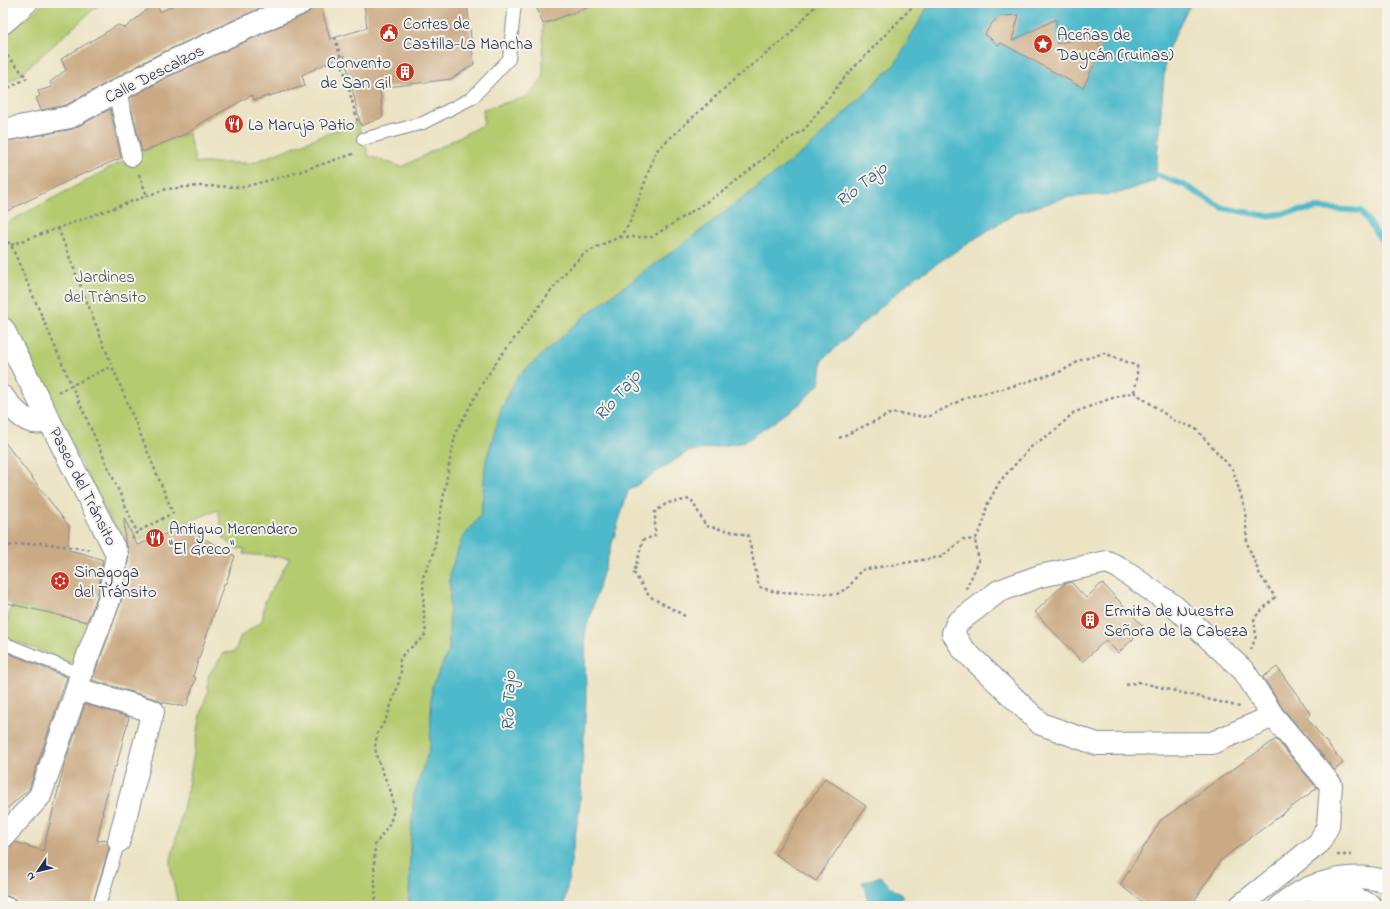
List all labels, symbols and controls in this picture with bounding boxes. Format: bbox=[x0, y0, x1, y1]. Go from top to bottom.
place label: Cortes de Castilla-La Mancha bbox=[403, 12, 533, 57]
public building icon: Cortes de Castilla-La Mancha bbox=[378, 22, 400, 44]
place label: Aceñas de Daycán (ruinas) bbox=[1056, 23, 1174, 69]
place icon: Aceñas de Daycán (ruinas) bbox=[1032, 33, 1054, 55]
street label: Calle Descalzos bbox=[100, 38, 209, 110]
place label: Convento de San Gil bbox=[320, 51, 391, 96]
building icon: Convento de San Gil bbox=[394, 61, 416, 83]
restaurant icon: La Maruja Patio bbox=[223, 113, 245, 135]
place label: La Maruja Patio bbox=[248, 113, 355, 138]
water label: Río Tajo bbox=[831, 156, 894, 215]
park label: Jardines del Tránsito bbox=[64, 265, 146, 310]
water label: Río Tajo bbox=[589, 365, 648, 428]
street label: Paseo del Tránsito bbox=[42, 423, 123, 550]
place label: Antiguo Merendero "El Greco" bbox=[169, 517, 298, 562]
restaurant icon: Antiguo Merendero "El Greco" bbox=[144, 527, 166, 549]
place label: Sinagoga del Tránsito bbox=[74, 560, 157, 605]
synagogue icon: Sinagoga del Tránsito bbox=[49, 570, 71, 592]
place label: Ermita de Nuestra Señora de la Cabeza bbox=[1104, 599, 1248, 644]
building icon: Ermita de Nuestra Señora de la Cabeza bbox=[1079, 609, 1101, 631]
water label: Río Tajo bbox=[496, 670, 524, 732]
north arrow bbox=[18, 851, 58, 891]
text: N bbox=[22, 869, 39, 884]

